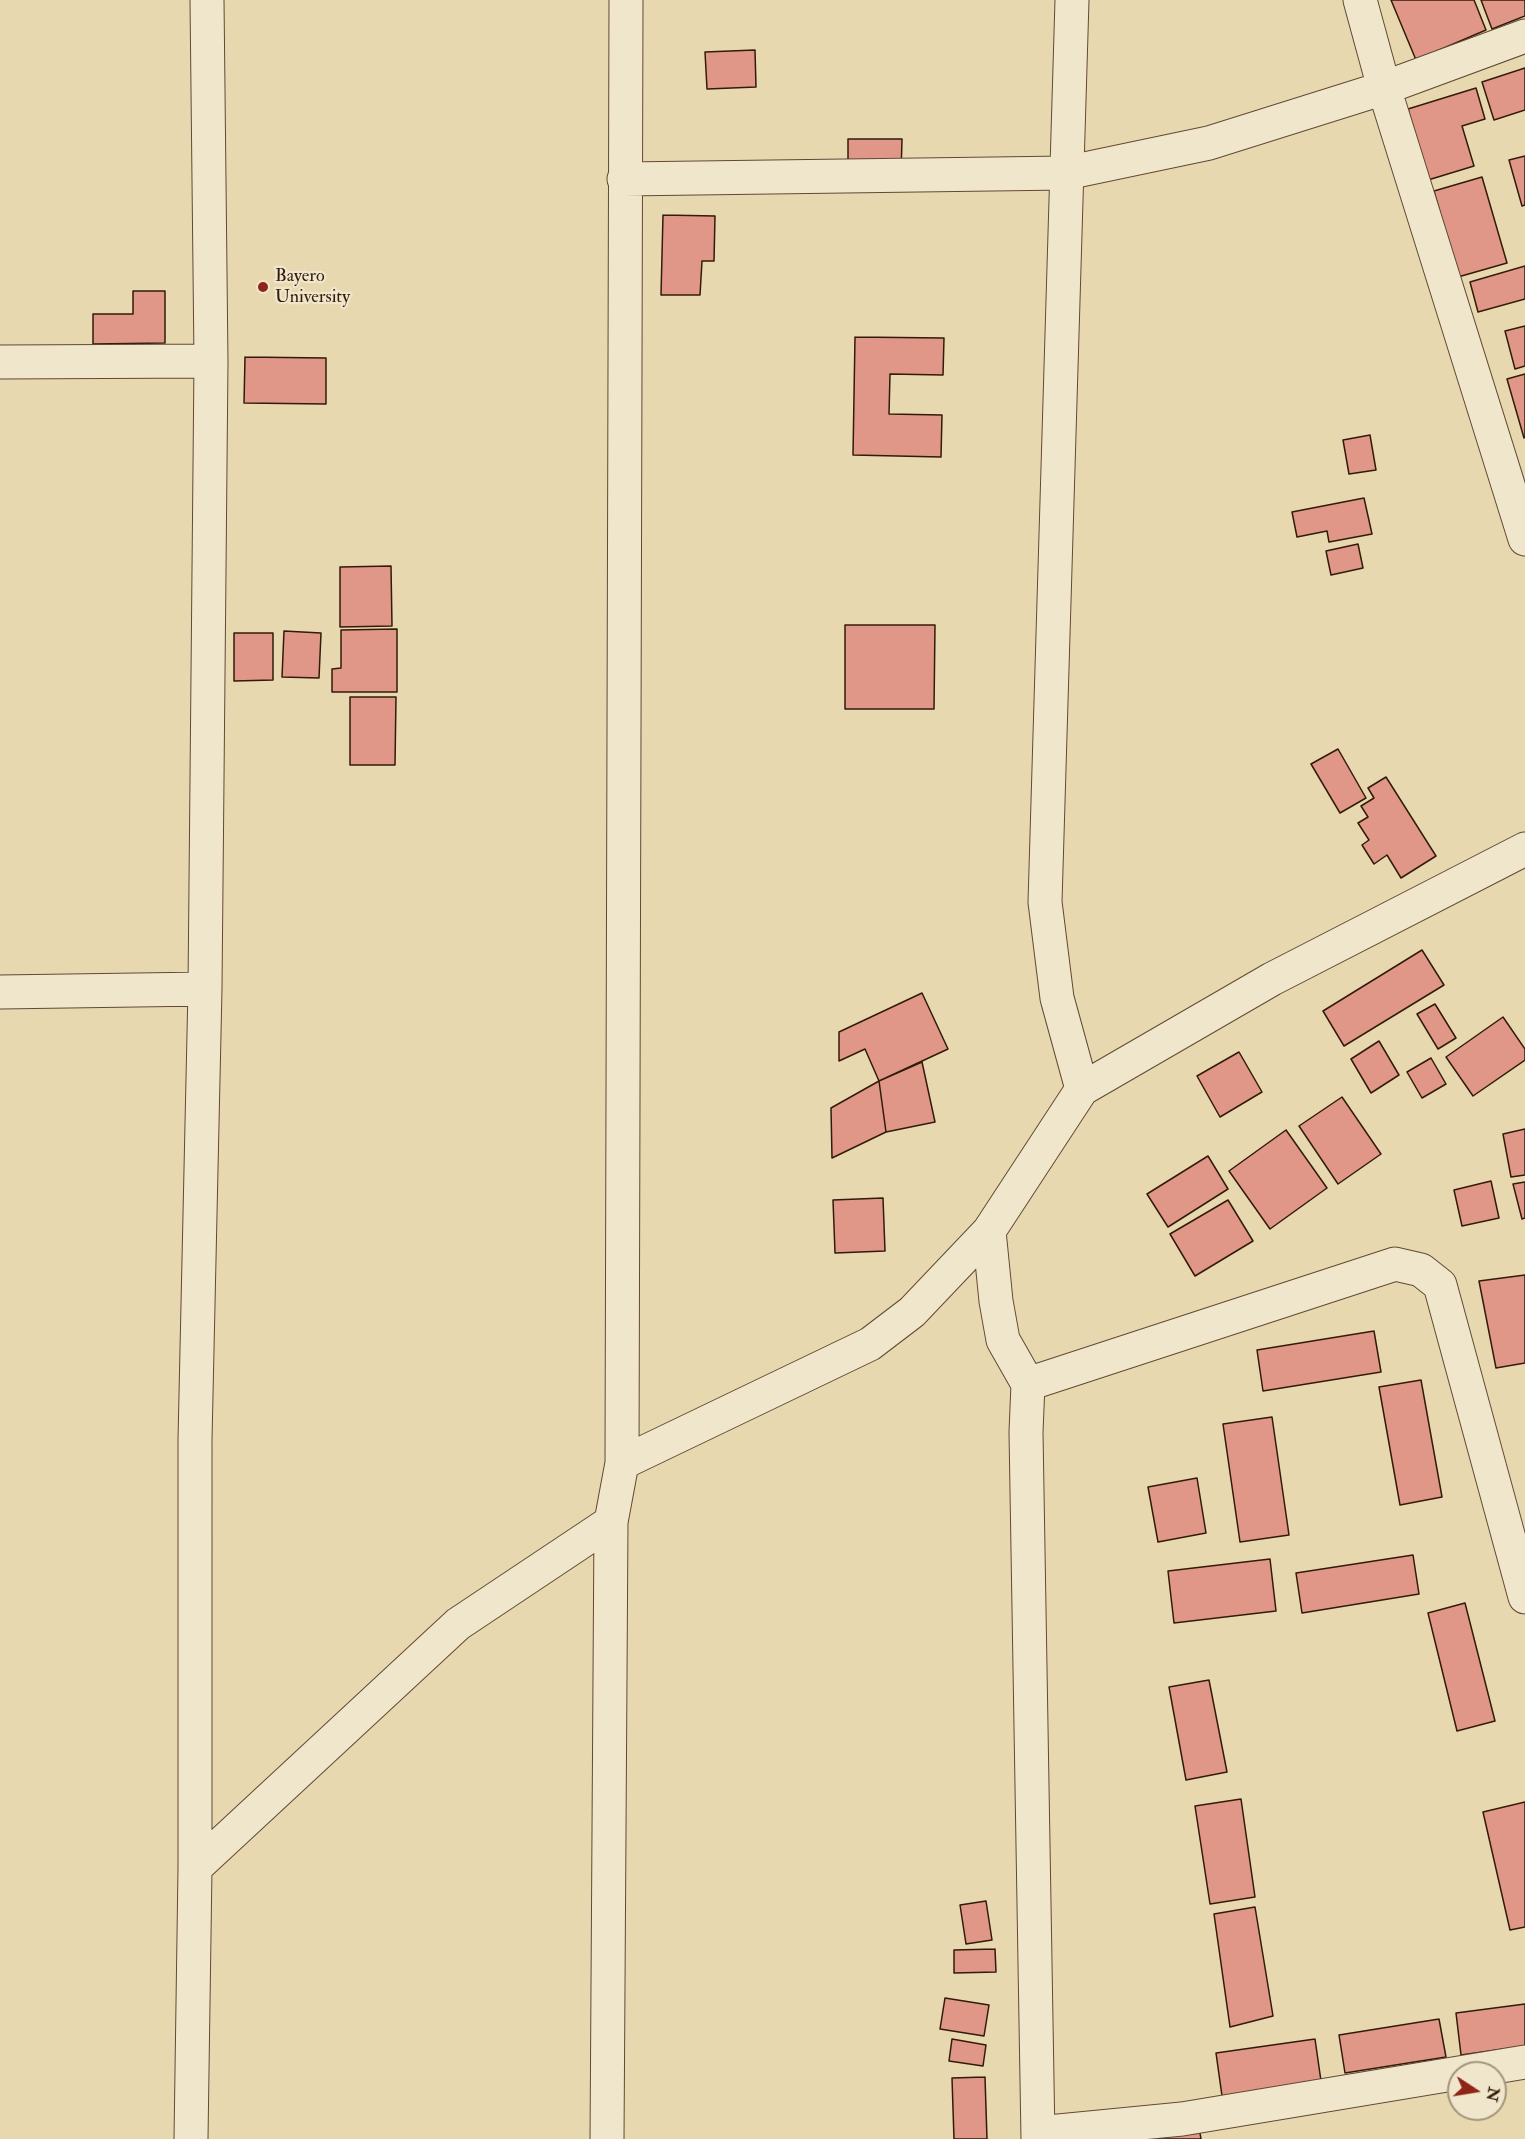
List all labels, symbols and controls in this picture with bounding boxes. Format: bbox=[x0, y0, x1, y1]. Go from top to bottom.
place label: Bayero University bbox=[275, 266, 350, 308]
marker: Bayero University bbox=[256, 280, 270, 294]
north arrow bbox=[1447, 2061, 1507, 2121]
text: N bbox=[1481, 2085, 1504, 2103]

